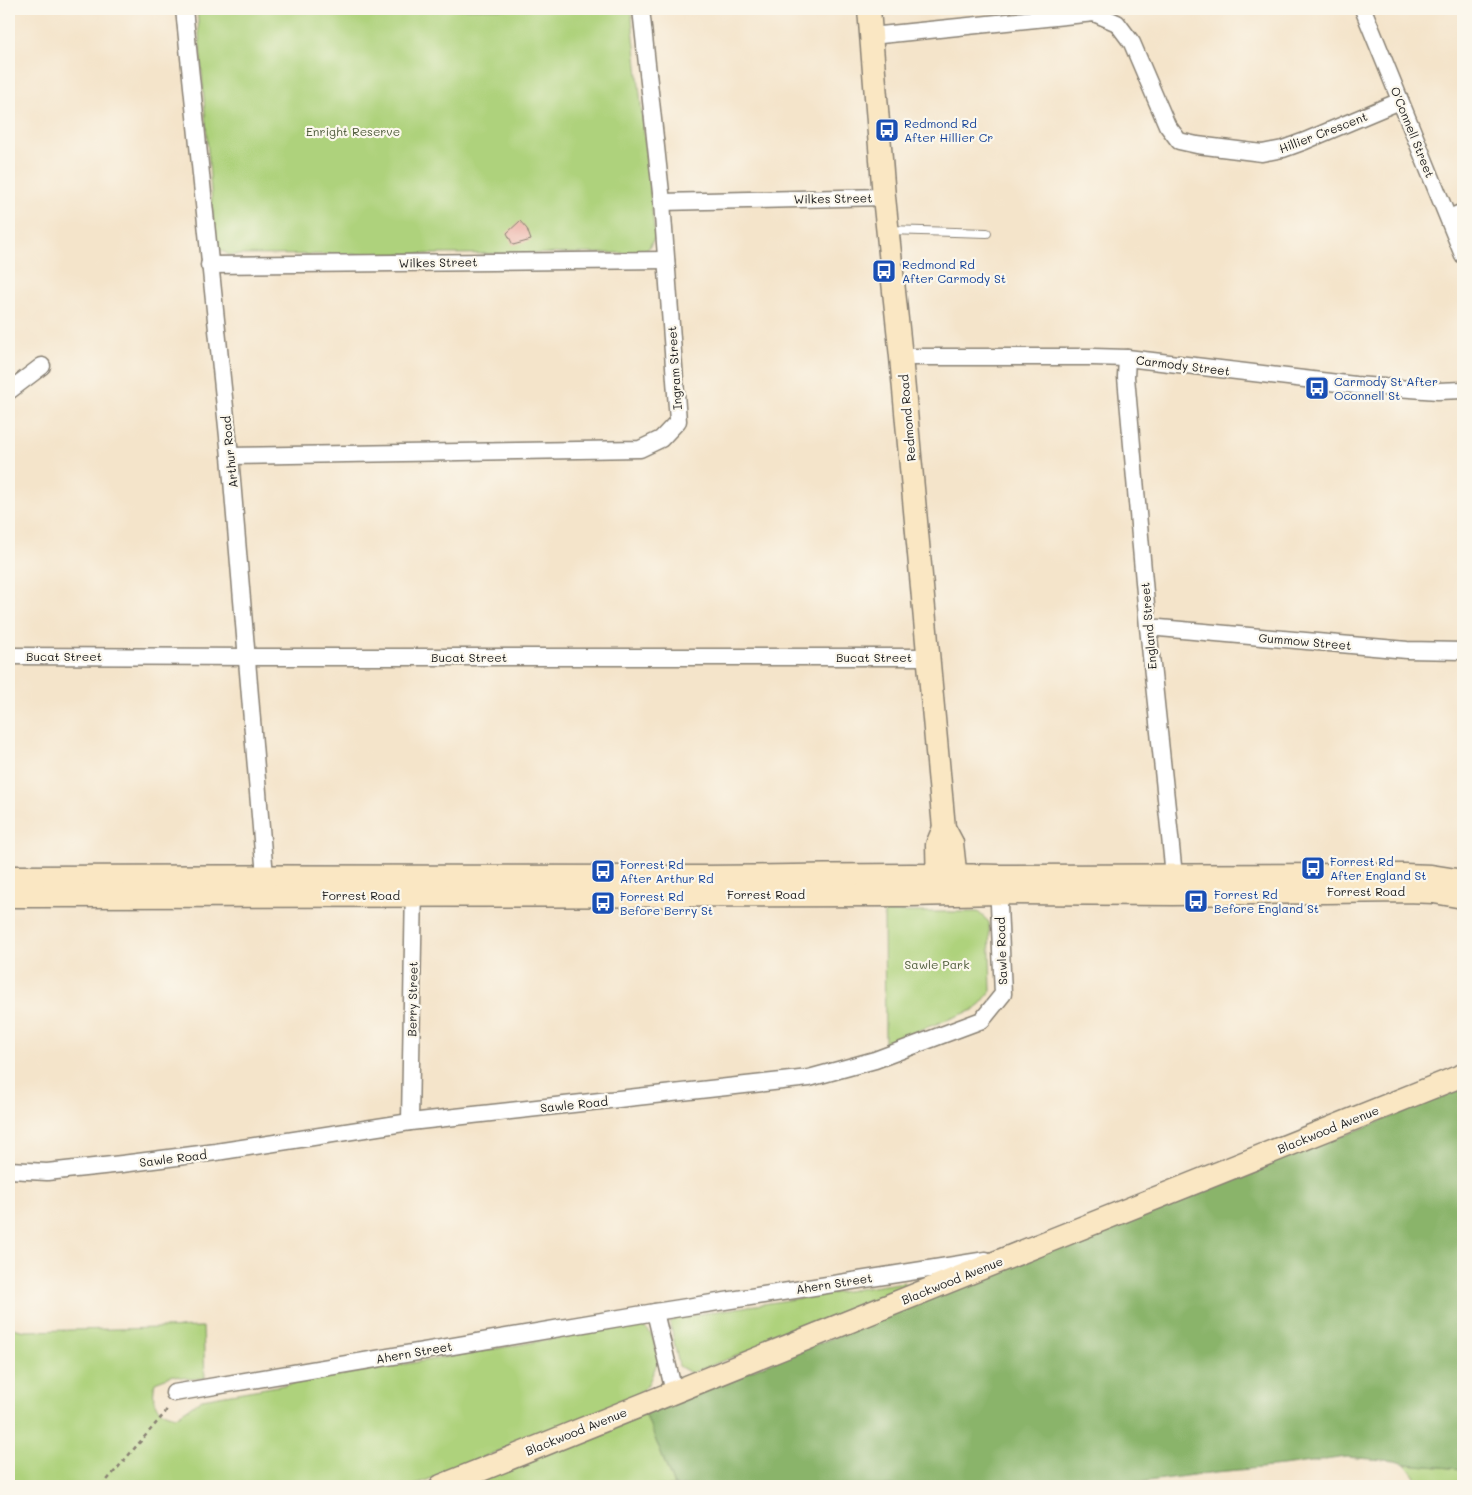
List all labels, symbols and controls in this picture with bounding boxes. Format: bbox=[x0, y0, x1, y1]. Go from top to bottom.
street label: O'Connell Street bbox=[1387, 84, 1439, 180]
street label: Hillier Crescent bbox=[1276, 108, 1370, 156]
place label: Redmond Rd After Hillier Cr bbox=[904, 115, 993, 145]
bus stop icon: Redmond Rd After Hillier Cr bbox=[874, 117, 900, 143]
park label: Enright Reserve bbox=[306, 123, 400, 139]
street label: Wilkes Street bbox=[793, 189, 873, 207]
street label: Wilkes Street bbox=[398, 253, 478, 271]
place label: Redmond Rd After Carmody St bbox=[902, 256, 1006, 286]
bus stop icon: Redmond Rd After Carmody St bbox=[871, 258, 897, 284]
street label: Ingram Street bbox=[663, 326, 685, 410]
street label: Carmody Street bbox=[1135, 351, 1231, 379]
street label: Redmond Road bbox=[895, 373, 919, 462]
place label: Carmody St After Oconnell St bbox=[1334, 373, 1438, 403]
bus stop icon: Carmody St After Oconnell St bbox=[1304, 375, 1330, 401]
street label: Arthur Road bbox=[217, 415, 241, 489]
street label: England Street bbox=[1136, 582, 1160, 670]
street label: Gummow Street bbox=[1258, 629, 1352, 653]
street label: Bucat Street bbox=[26, 648, 102, 664]
street label: Bucat Street bbox=[431, 649, 507, 665]
street label: Bucat Street bbox=[836, 649, 912, 665]
place label: Forrest Rd After England St bbox=[1330, 853, 1427, 883]
bus stop icon: Forrest Rd After England St bbox=[1300, 855, 1326, 881]
place label: Forrest Rd After Arthur Rd bbox=[620, 856, 714, 886]
bus stop icon: Forrest Rd After Arthur Rd bbox=[590, 858, 616, 884]
street label: Forrest Road bbox=[1327, 883, 1405, 899]
street label: Forrest Road bbox=[727, 886, 805, 902]
place label: Forrest Rd Before England St bbox=[1214, 886, 1319, 916]
street label: Forrest Road bbox=[322, 887, 400, 903]
place label: Forrest Rd Before Berry St bbox=[620, 888, 713, 918]
bus stop icon: Forrest Rd Before England St bbox=[1183, 888, 1209, 914]
bus stop icon: Forrest Rd Before Berry St bbox=[590, 890, 616, 916]
street label: Sawle Road bbox=[992, 916, 1010, 985]
park label: Sawle Park bbox=[904, 956, 970, 972]
street label: Berry Street bbox=[403, 961, 421, 1037]
street label: Sawle Road bbox=[539, 1092, 609, 1115]
street label: Blackwood Avenue bbox=[1275, 1101, 1381, 1157]
street label: Sawle Road bbox=[138, 1146, 208, 1170]
street label: Blackwood Avenue bbox=[899, 1252, 1005, 1308]
street label: Ahern Street bbox=[795, 1269, 873, 1297]
street label: Ahern Street bbox=[375, 1337, 453, 1367]
street label: Blackwood Avenue bbox=[523, 1403, 629, 1459]

